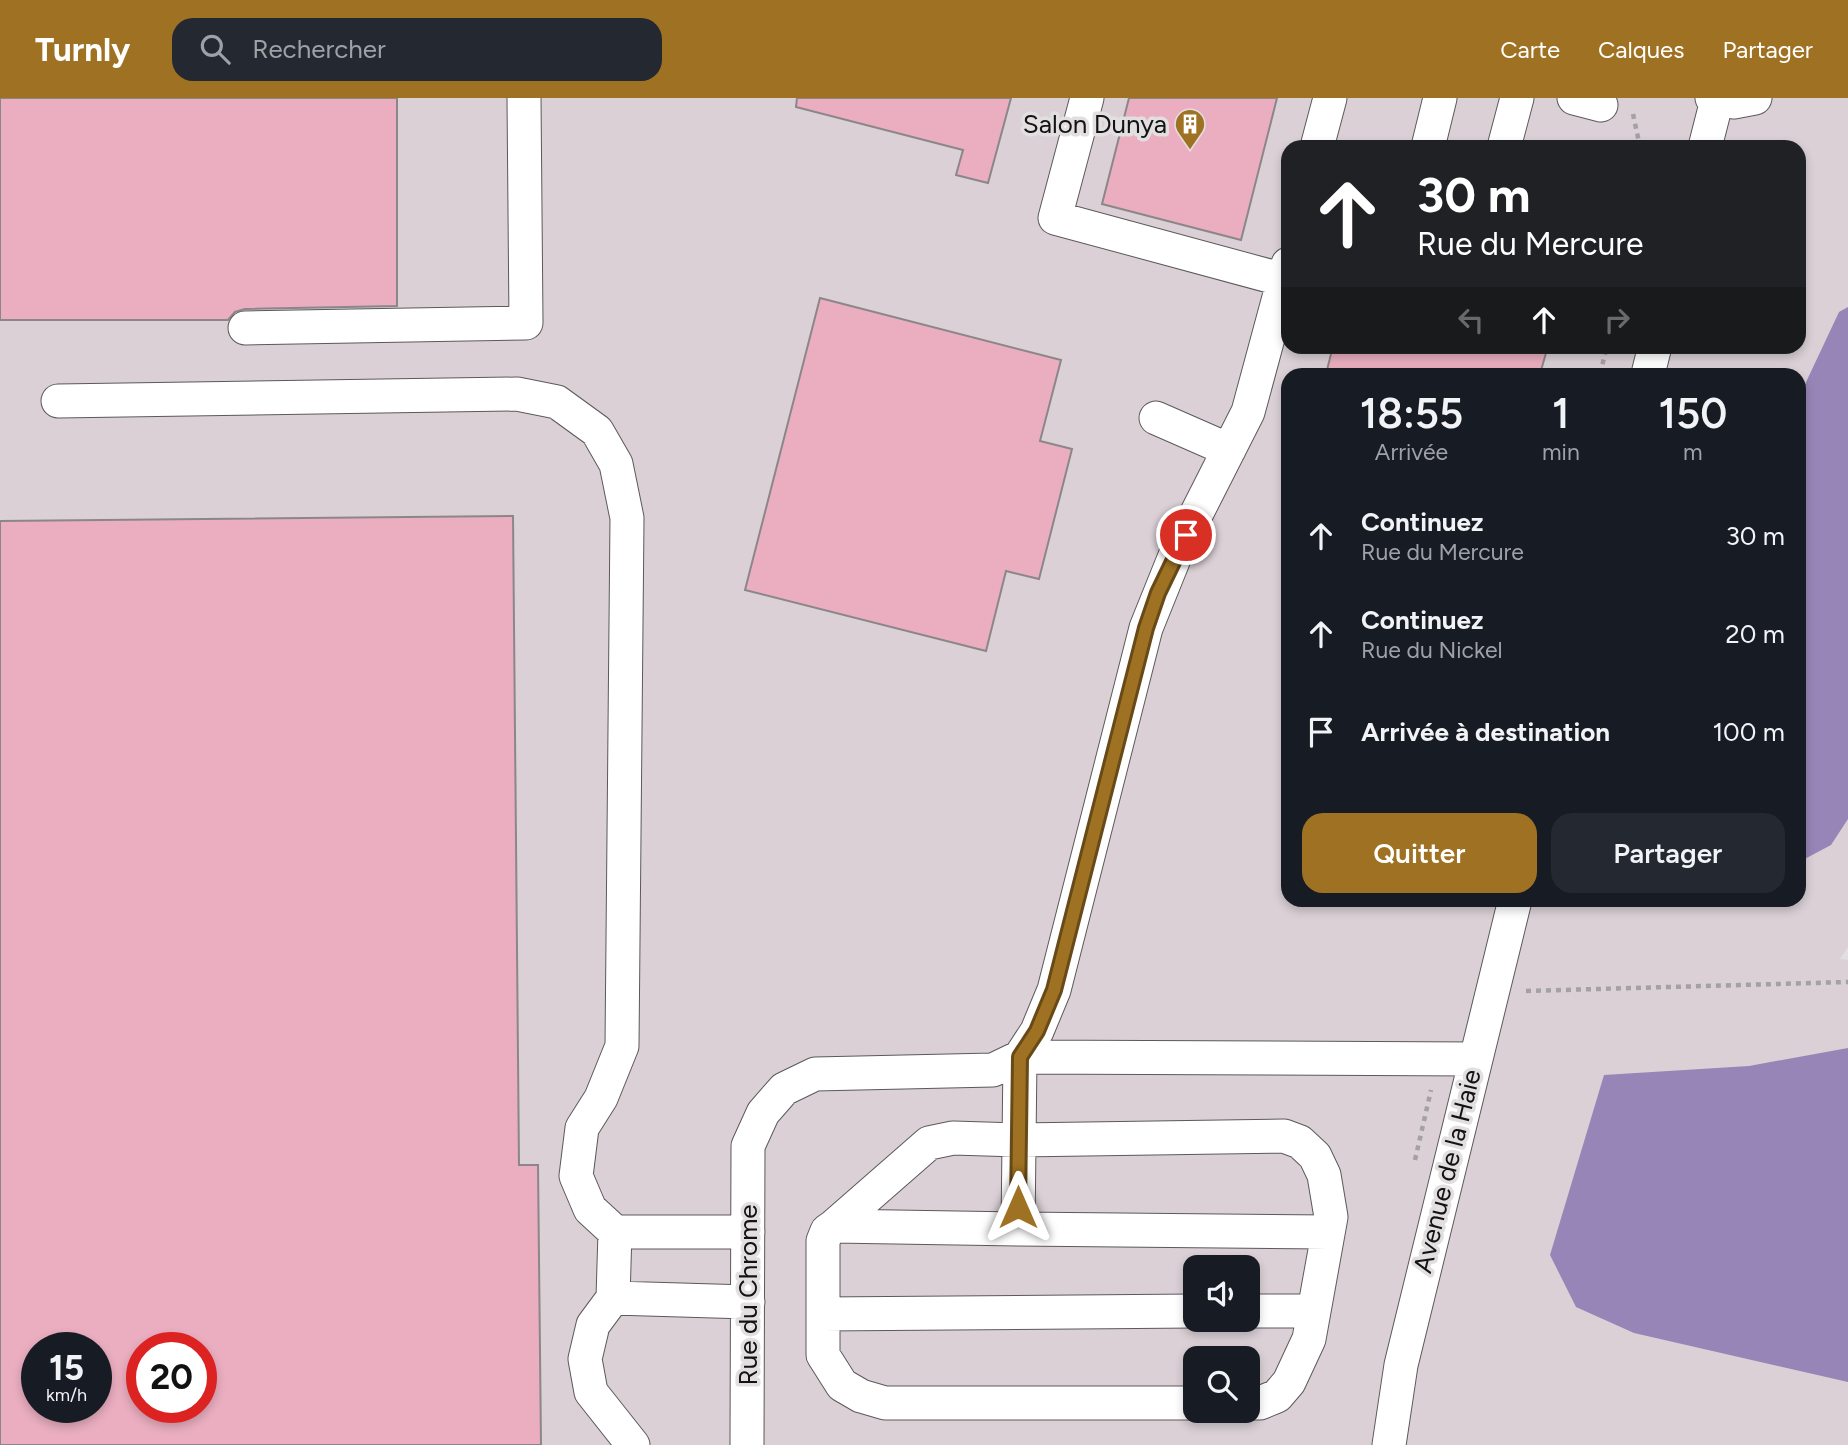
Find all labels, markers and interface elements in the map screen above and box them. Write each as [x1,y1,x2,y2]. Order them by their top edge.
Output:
search box [172,18,662,81]
text: Turnly [35,30,130,69]
icon: search [196,30,234,68]
text: Rechercher [252,33,386,65]
text: Carte [1500,35,1560,64]
text: Calques [1598,35,1684,64]
text: Partager [1722,35,1813,64]
building icon: Salon Dunya [1173,107,1207,151]
place label: Salon Dunya [1023,108,1167,140]
text: 30 m [1417,165,1530,224]
icon: ahead [1302,168,1393,259]
text: Rue du Mercure [1417,225,1644,263]
icon: left [1452,301,1490,339]
icon: ahead [1525,301,1563,339]
icon: right [1598,301,1636,339]
text: 18:55 [1360,388,1463,439]
text: 1 [1552,388,1570,439]
text: 150 [1658,388,1727,439]
text: Arrivée [1375,438,1448,466]
text: min [1542,438,1580,466]
text: m [1683,438,1703,466]
pin [1156,505,1216,565]
text: Continuez [1361,506,1483,538]
icon: arrive [1167,516,1205,554]
icon: ahead [1302,517,1340,555]
text: 30 m [1726,520,1785,552]
text: Rue du Mercure [1361,538,1524,566]
text: Continuez [1361,604,1483,636]
icon: ahead [1302,615,1340,653]
text: 20 m [1725,618,1785,650]
text: Rue du Nickel [1361,636,1503,664]
icon: arrive [1302,713,1340,751]
text: Arrivée à destination [1361,716,1610,748]
text: 100 m [1712,716,1785,748]
button: Quitter [1302,813,1537,893]
button: Partager [1551,813,1785,893]
street label: Avenue de la Haie [1406,1066,1488,1276]
position arrow [981,1170,1055,1244]
street label: Rue du Chrome [732,1204,764,1386]
map controls [1183,1255,1260,1423]
button: sound [1183,1255,1260,1332]
speed limit sign: 20 [126,1332,217,1423]
button: search [1183,1346,1260,1423]
text: 15 [49,1347,84,1389]
text: km/h [46,1384,87,1406]

